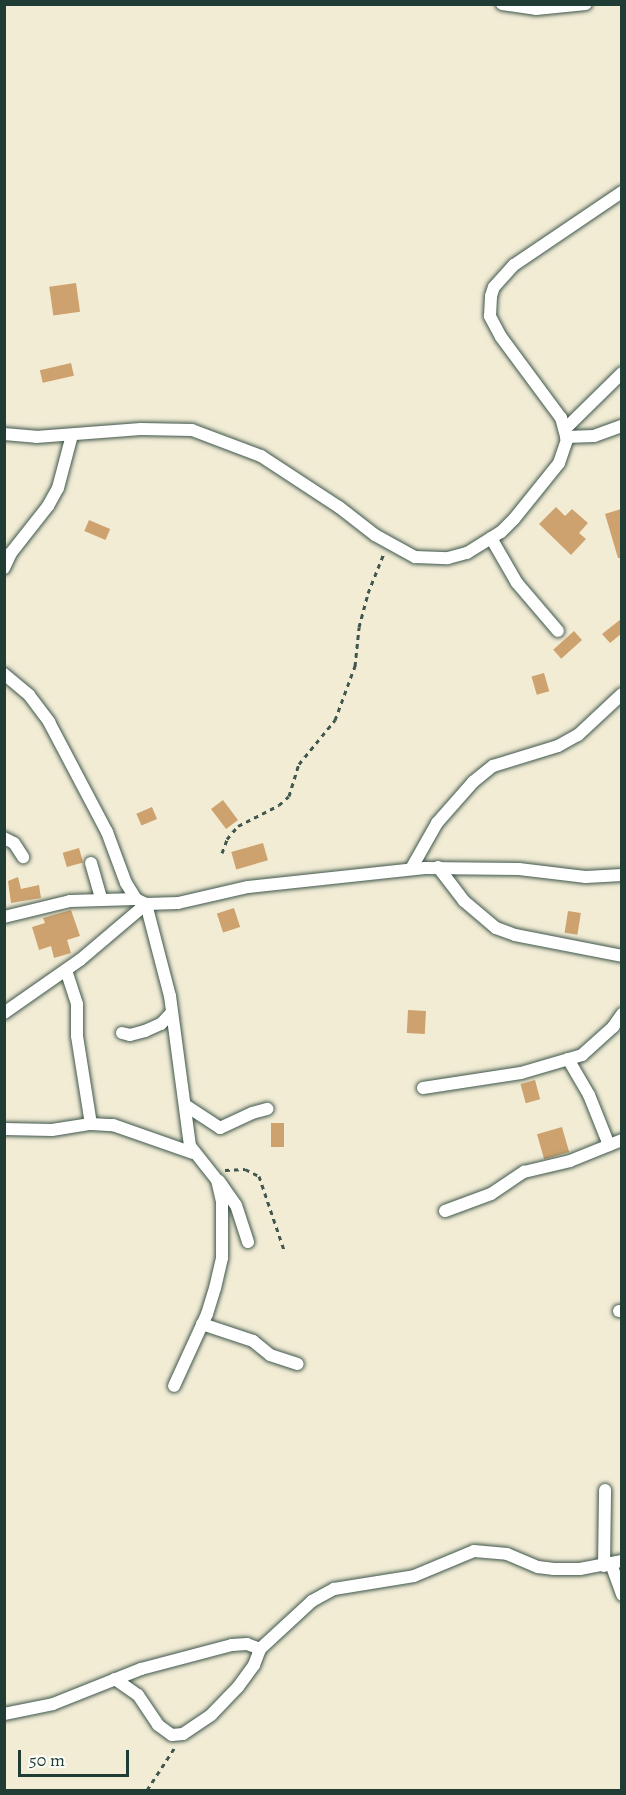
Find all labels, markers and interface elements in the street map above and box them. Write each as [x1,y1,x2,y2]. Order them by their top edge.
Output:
scale bar [21,1738,132,1776]
text: 50 m [29,1748,65,1772]

